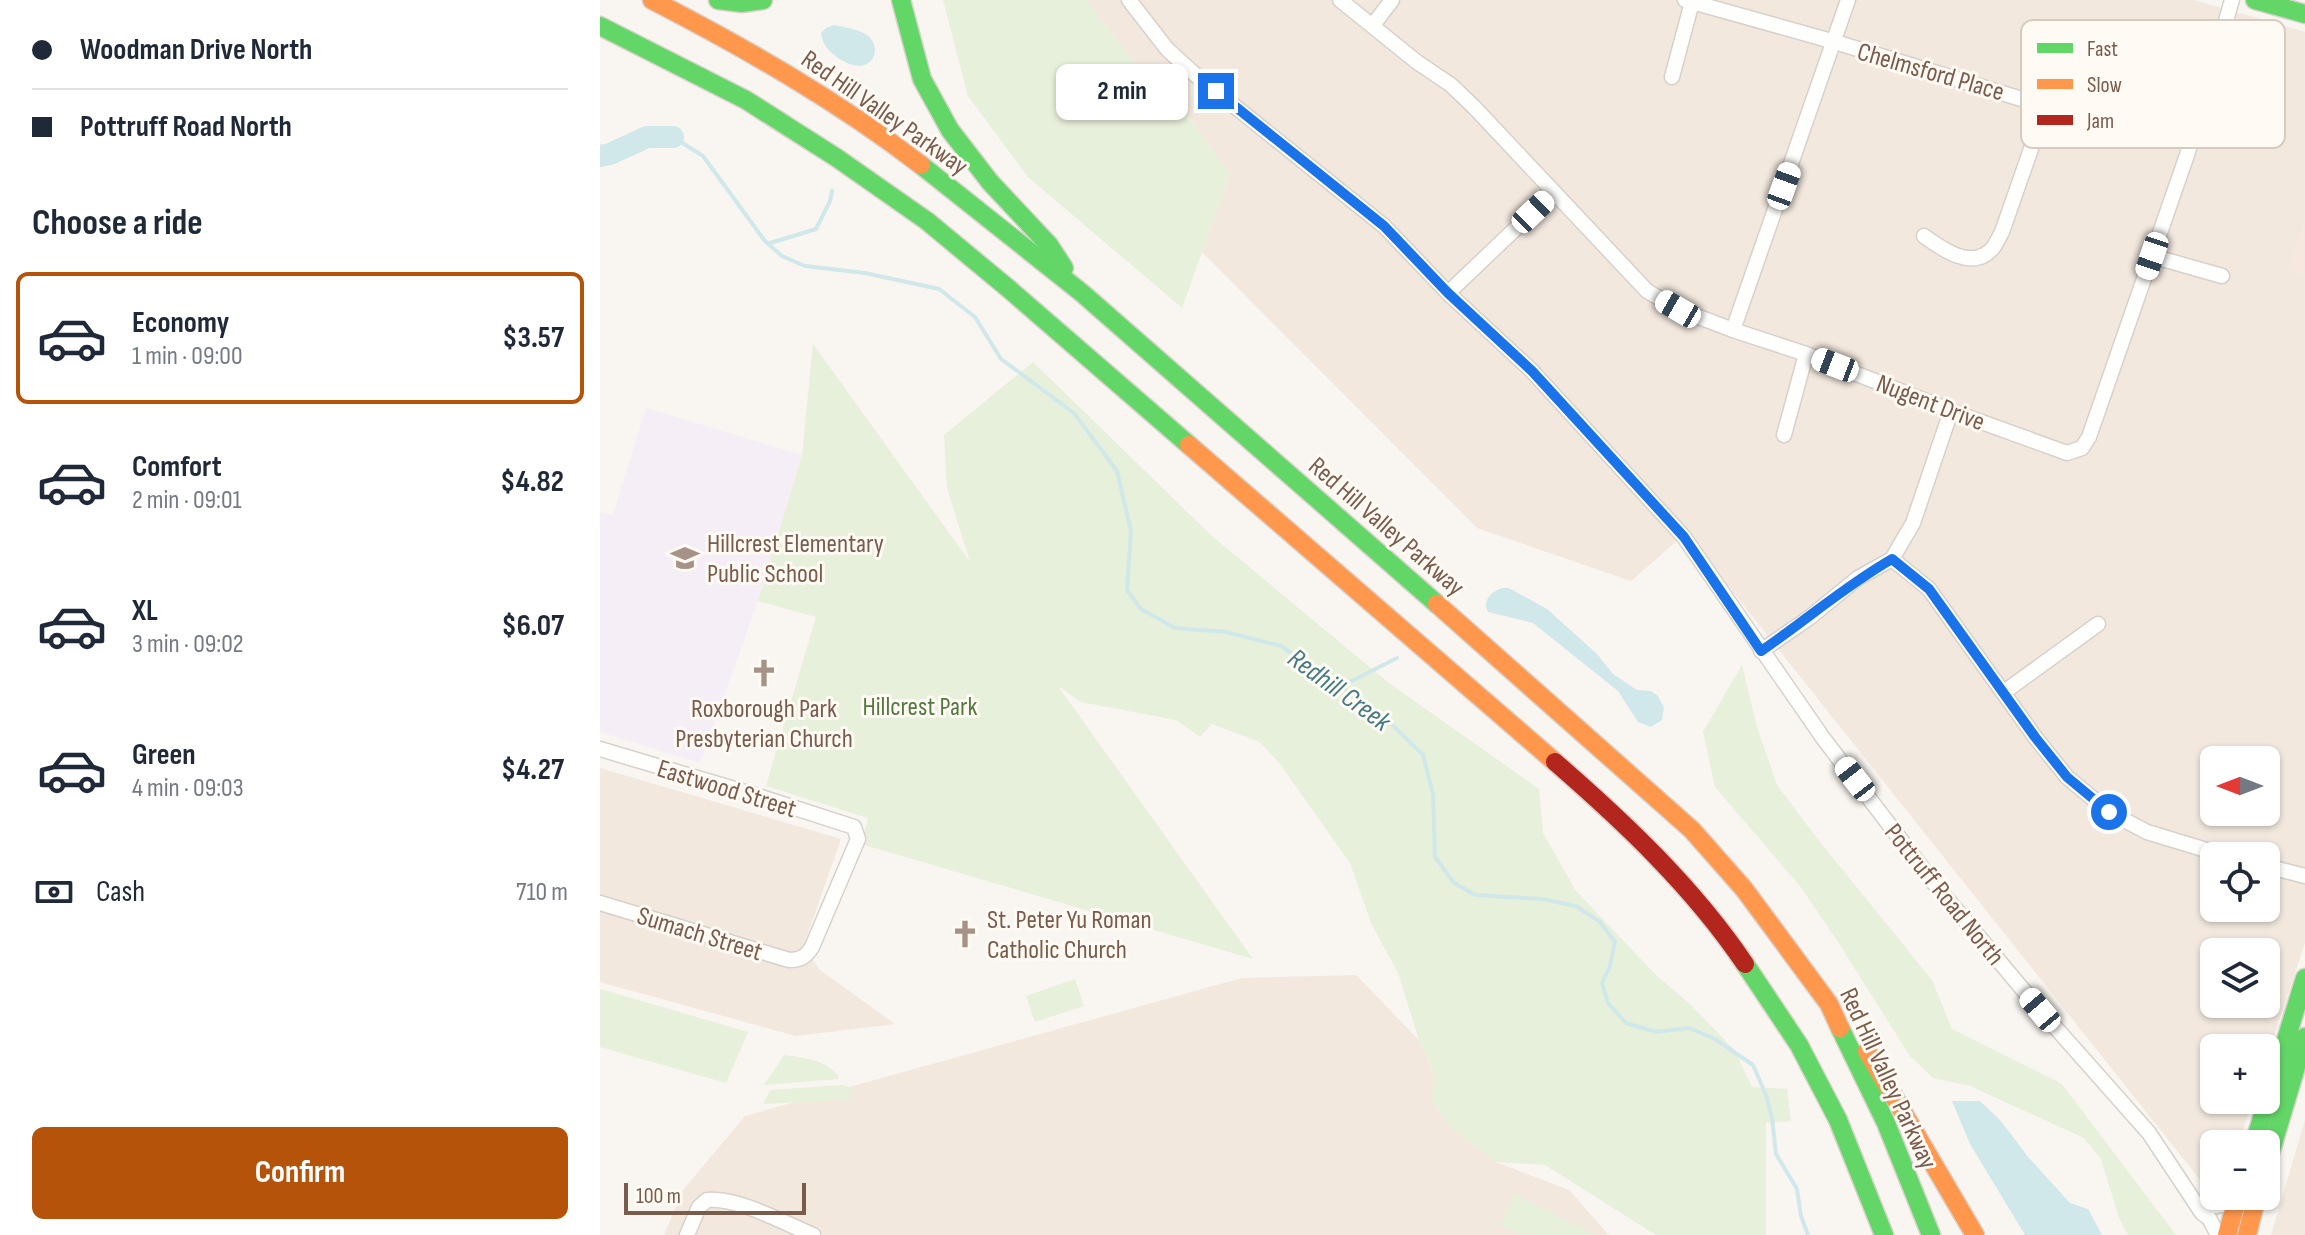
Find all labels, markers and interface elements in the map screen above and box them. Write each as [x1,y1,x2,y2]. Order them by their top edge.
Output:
legend [2021,20,2285,148]
text: Woodman Drive North [80,32,312,68]
text: Fast [2087,36,2118,63]
street label: Chelmsford Place [1854,37,2008,108]
street label: Red Hill Valley Parkway [795,44,973,182]
callout: 2 min [1056,63,1188,119]
text: Slow [2087,72,2122,99]
route end [1198,73,1234,109]
text: 2 min [1097,76,1147,107]
text: Jam [2086,108,2114,135]
text: Pottruff Road North [80,109,292,145]
car [1765,159,1803,213]
car [1507,187,1559,237]
text: Choose a ride [32,202,203,245]
car [2133,229,2171,283]
car [1651,287,1705,331]
icon: car [36,302,108,374]
text: Economy [132,305,229,341]
text: $3.57 [502,320,564,356]
text: 1 min · 09:00 [132,341,243,372]
car [1808,345,1862,385]
street label: Nugent Drive [1872,369,1989,438]
icon: car [36,446,108,518]
text: Comfort [132,449,222,485]
street label: Red Hill Valley Parkway [1302,451,1470,603]
text: $4.82 [500,464,564,500]
text: 2 min · 09:01 [132,485,242,516]
place label: Hillcrest Elementary Public School [707,529,884,590]
school or university icon: Hillcrest Elementary Public School [670,543,700,573]
icon: car [36,590,108,662]
text: XL [132,593,158,629]
text: $6.07 [502,608,564,644]
text: 3 min · 09:02 [132,629,243,660]
water label: Redhill Creek [1281,642,1398,739]
church icon: Roxborough Park Presbyterian Church [749,658,779,688]
park label: Hillcrest Park [863,692,977,723]
place label: Roxborough Park Presbyterian Church [675,694,853,755]
icon: car [36,734,108,806]
text: Green [132,737,196,773]
north arrow [2200,746,2280,826]
map controls [2200,746,2280,1210]
text: $4.27 [501,752,564,788]
car [1831,753,1879,805]
street label: Eastwood Street [653,754,800,825]
text: 4 min · 09:03 [132,773,244,804]
route start [2091,794,2127,830]
street label: Pottruff Road North [1877,818,2010,972]
button: locate [2200,842,2280,922]
icon: cash [32,870,76,914]
text: Cash [96,874,145,910]
text: 710 m [516,877,568,908]
street label: Sumach Street [633,901,766,968]
place label: St. Peter Yu Roman Catholic Church [987,905,1152,966]
church icon: St. Peter Yu Roman Catholic Church [950,919,980,949]
button: layers [2200,938,2280,1018]
street label: Red Hill Valley Parkway [1832,983,1943,1174]
car [2015,984,2065,1036]
button: + [2200,1034,2280,1114]
button: Confirm [32,1127,568,1219]
button: − [2200,1130,2280,1210]
scale bar [624,1179,806,1215]
text: 100 m [636,1183,681,1210]

